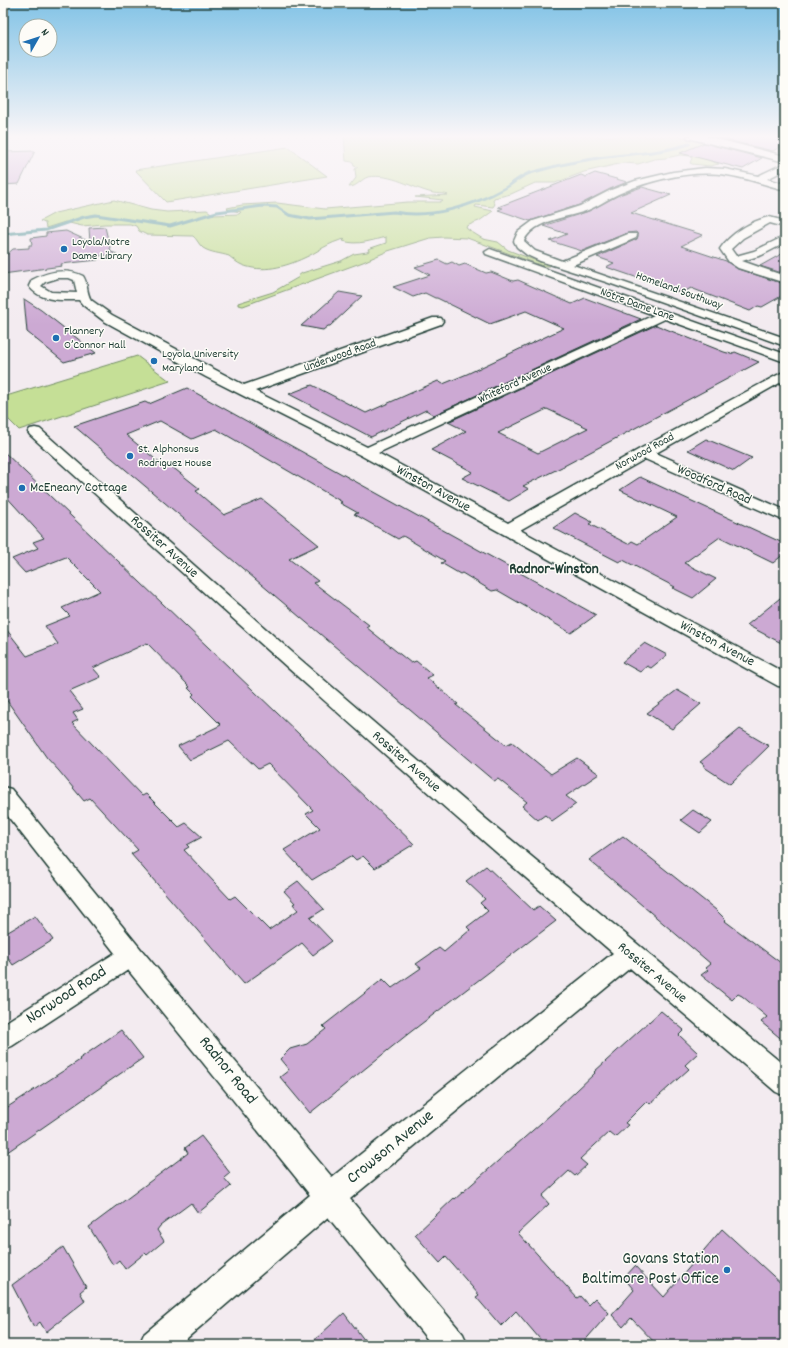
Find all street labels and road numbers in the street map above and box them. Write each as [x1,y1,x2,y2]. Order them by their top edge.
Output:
street label: Homeland Southway [633,267,726,315]
street label: Notre Dame Lane [598,284,676,326]
street label: Underwood Road [301,335,379,377]
street label: Whiteford Avenue [475,359,555,409]
street label: Norwood Road [612,429,678,475]
street label: Winston Avenue [392,460,474,518]
street label: Woodford Road [674,460,754,510]
street label: Rossiter Avenue [126,511,202,583]
street label: Winston Avenue [676,616,758,672]
street label: Rossiter Avenue [367,726,445,798]
street label: Rossiter Avenue [613,938,691,1008]
street label: Norwood Road [22,961,112,1031]
street label: Radnor Road [192,1032,262,1110]
street label: Crowson Avenue [342,1105,440,1191]

